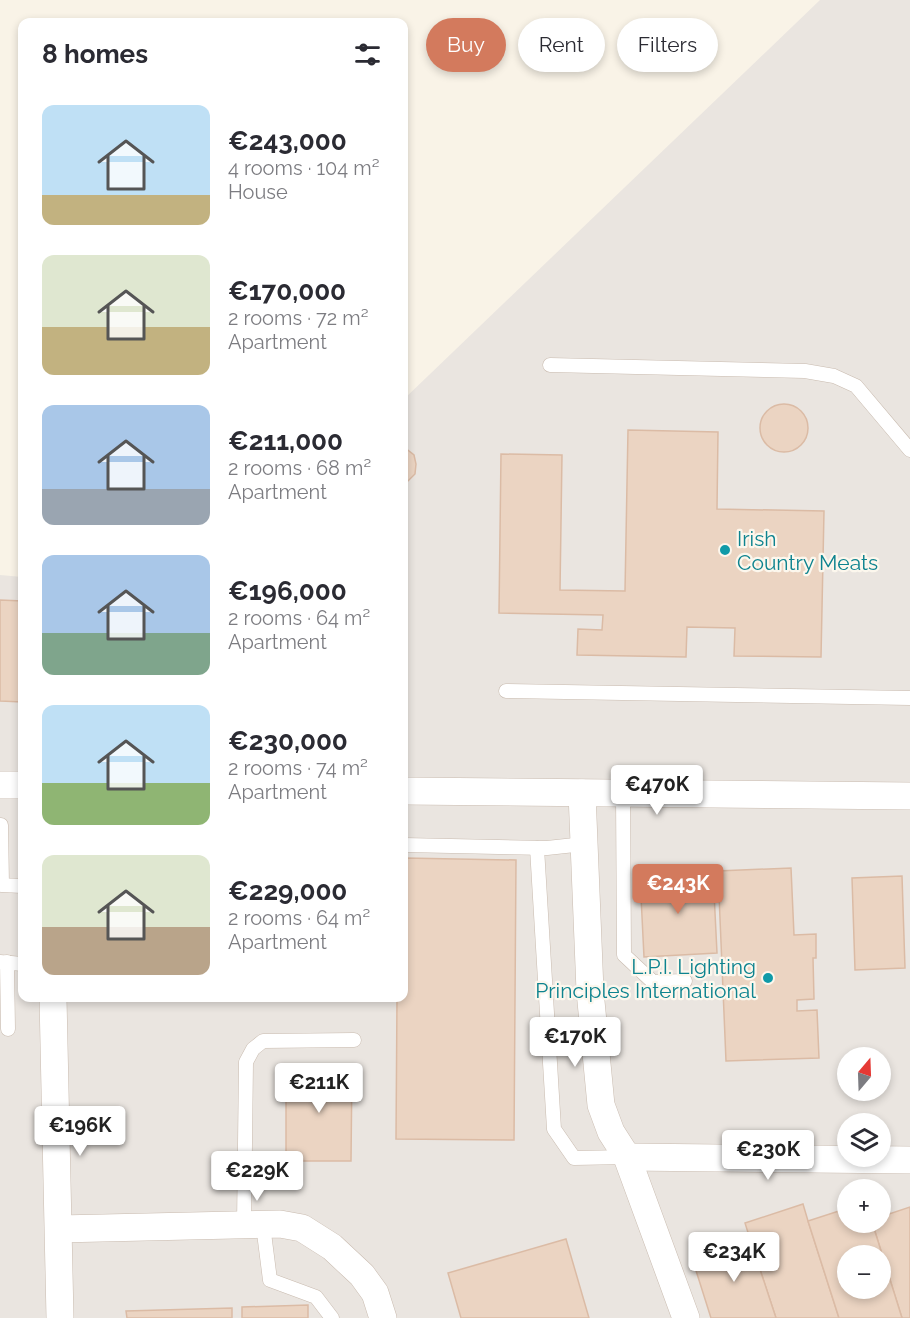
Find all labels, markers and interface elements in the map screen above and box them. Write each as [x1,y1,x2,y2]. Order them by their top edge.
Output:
chip: Buy [426,18,506,72]
chip: Rent [518,18,605,72]
chip: Filters [617,18,718,72]
icon: filters [351,38,384,71]
text: 8 homes [42,39,148,69]
text: €243,000 [228,126,347,156]
icon: home [90,129,162,201]
text: 4 rooms · 104 m² [228,156,380,180]
text: House [228,180,288,204]
text: €170,000 [228,276,346,306]
icon: home [90,279,162,351]
text: 2 rooms · 72 m² [228,306,368,330]
text: Apartment [228,330,327,354]
text: €211,000 [228,426,343,456]
icon: home [90,429,162,501]
text: 2 rooms · 68 m² [228,456,371,480]
text: Apartment [228,480,327,504]
place label: Irish Country Meats [737,526,878,575]
marker: Irish Country Meats [718,543,732,557]
text: €196,000 [228,576,347,606]
icon: home [90,579,162,651]
text: 2 rooms · 64 m² [228,606,370,630]
text: Apartment [228,630,327,654]
text: €230,000 [228,726,348,756]
icon: home [90,729,162,801]
text: 2 rooms · 74 m² [228,756,368,780]
pin: €470K [615,765,699,816]
text: €470K [625,772,689,796]
text: Apartment [228,780,327,804]
pin: €243K [636,864,720,915]
text: €243K [646,871,710,895]
text: €229,000 [228,876,347,906]
icon: home [90,879,162,951]
text: 2 rooms · 64 m² [228,906,370,930]
text: Apartment [228,930,327,954]
place label: L.P.I. Lighting Principles International [535,954,756,1003]
marker: L.P.I. Lighting Principles International [761,971,775,985]
pin: €170K [533,1017,617,1068]
text: €170K [544,1024,606,1048]
north arrow [837,1047,891,1101]
map controls [837,1047,891,1299]
pin: €211K [277,1063,361,1114]
text: €211K [289,1070,349,1094]
pin: €196K [38,1106,122,1157]
text: €196K [48,1113,112,1137]
button: layers [837,1113,891,1167]
pin: €230K [726,1130,810,1181]
text: €230K [736,1137,800,1161]
pin: €229K [215,1151,299,1202]
text: €229K [225,1158,289,1182]
button: + [837,1179,891,1233]
pin: €234K [692,1232,776,1283]
text: €234K [702,1239,766,1263]
button: − [837,1245,891,1299]

